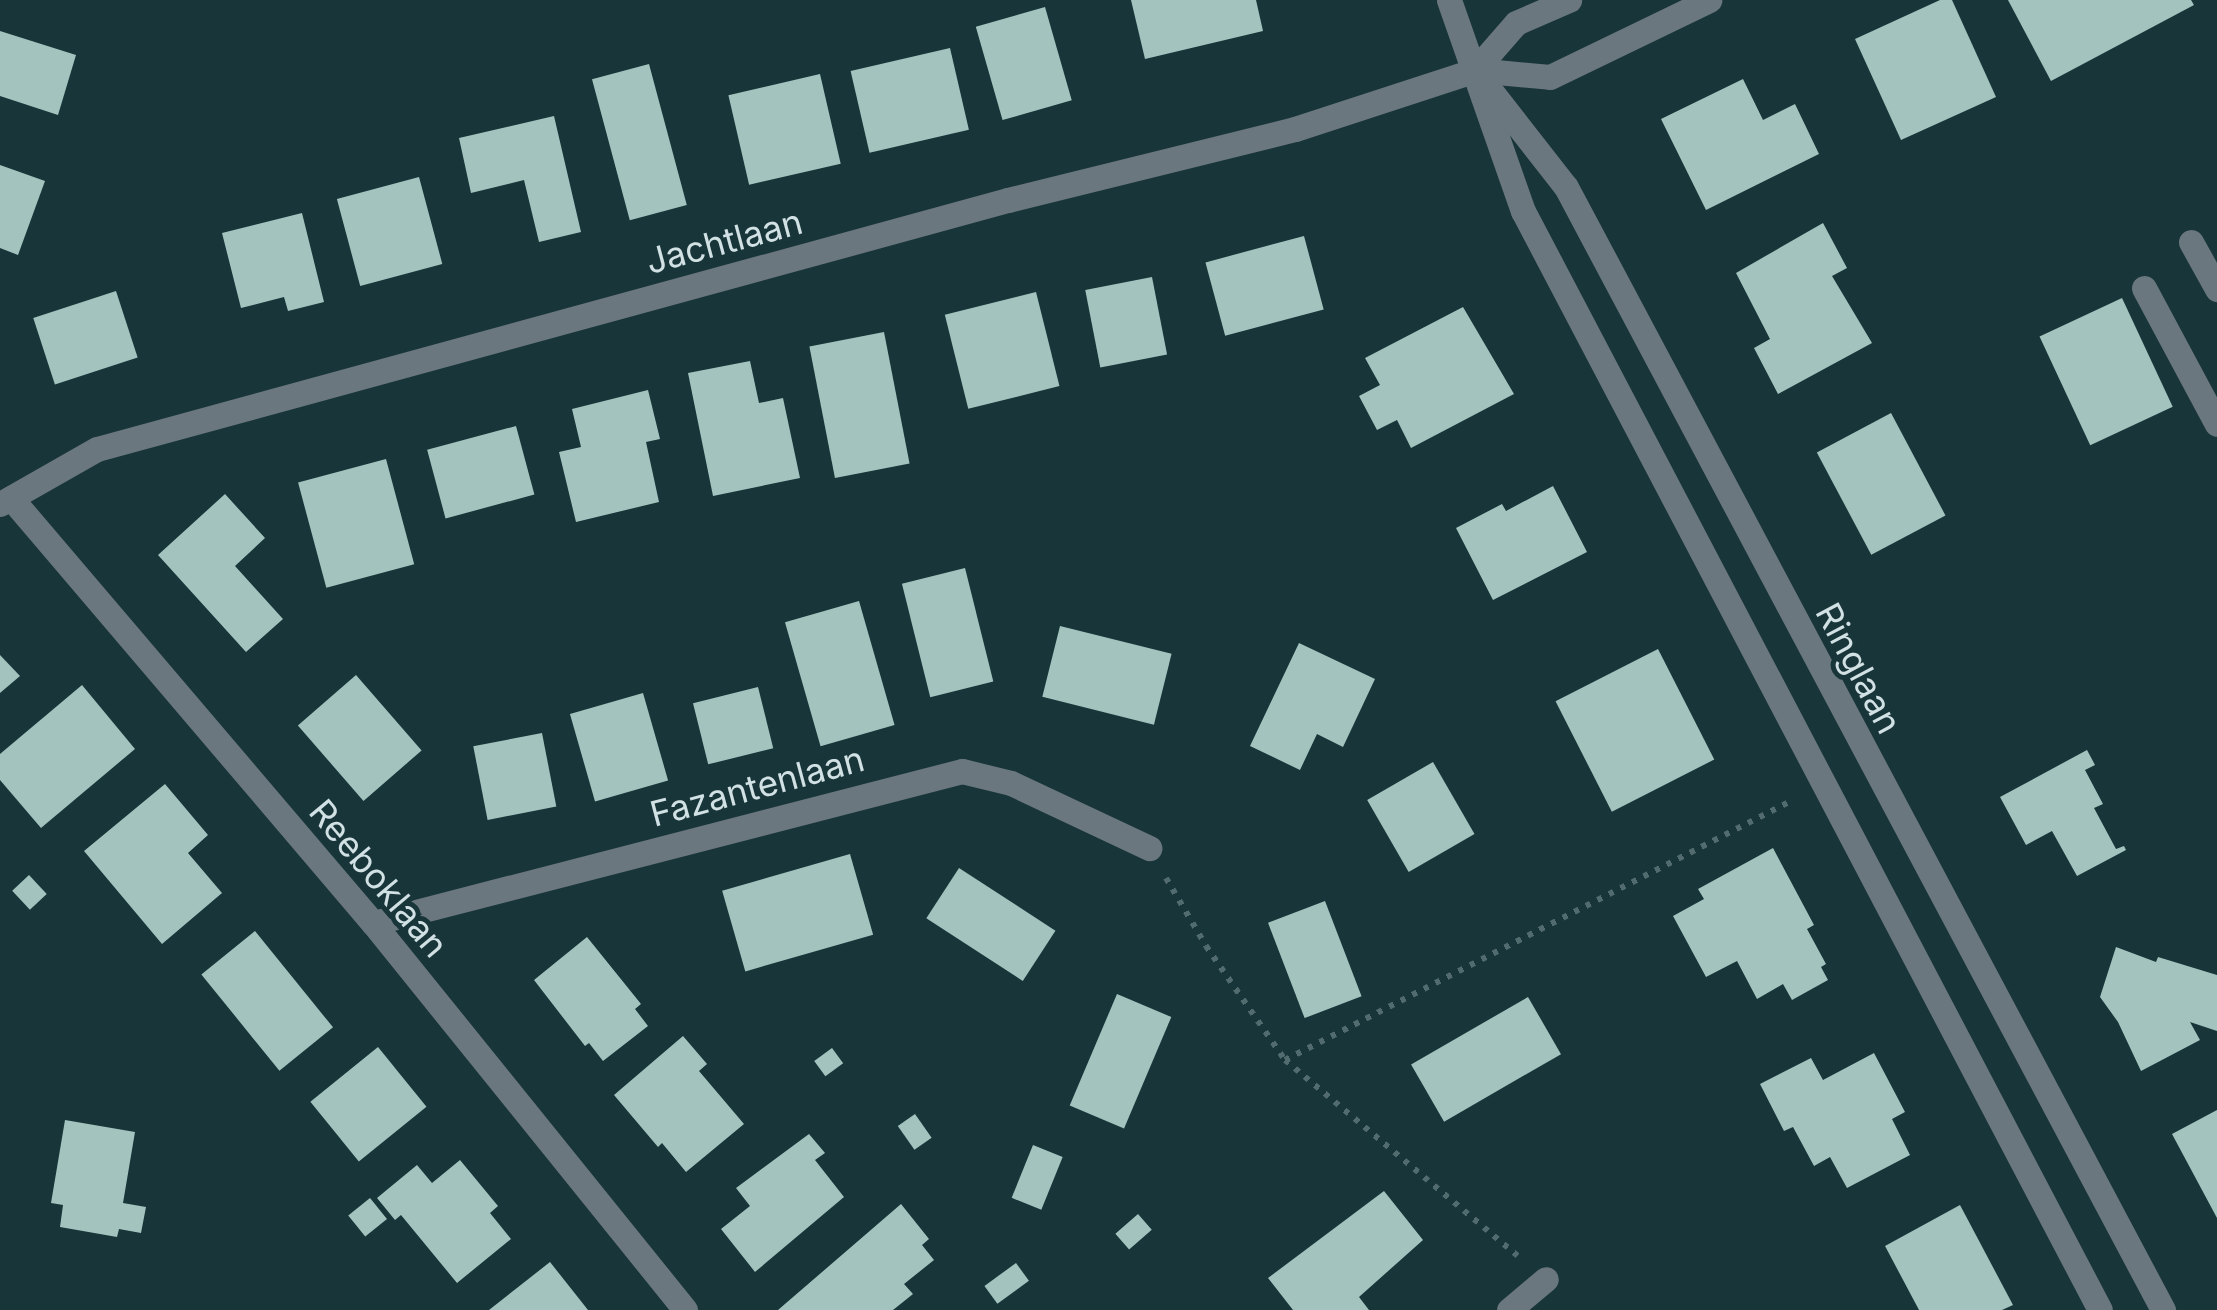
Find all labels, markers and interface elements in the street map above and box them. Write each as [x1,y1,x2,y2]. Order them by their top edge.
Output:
street label: Jachtlaan [641,200,807,282]
street label: Ringlaan [1807,596,1911,740]
street label: Fazantenlaan [645,737,869,835]
street label: Reeboklaan [301,791,457,965]

